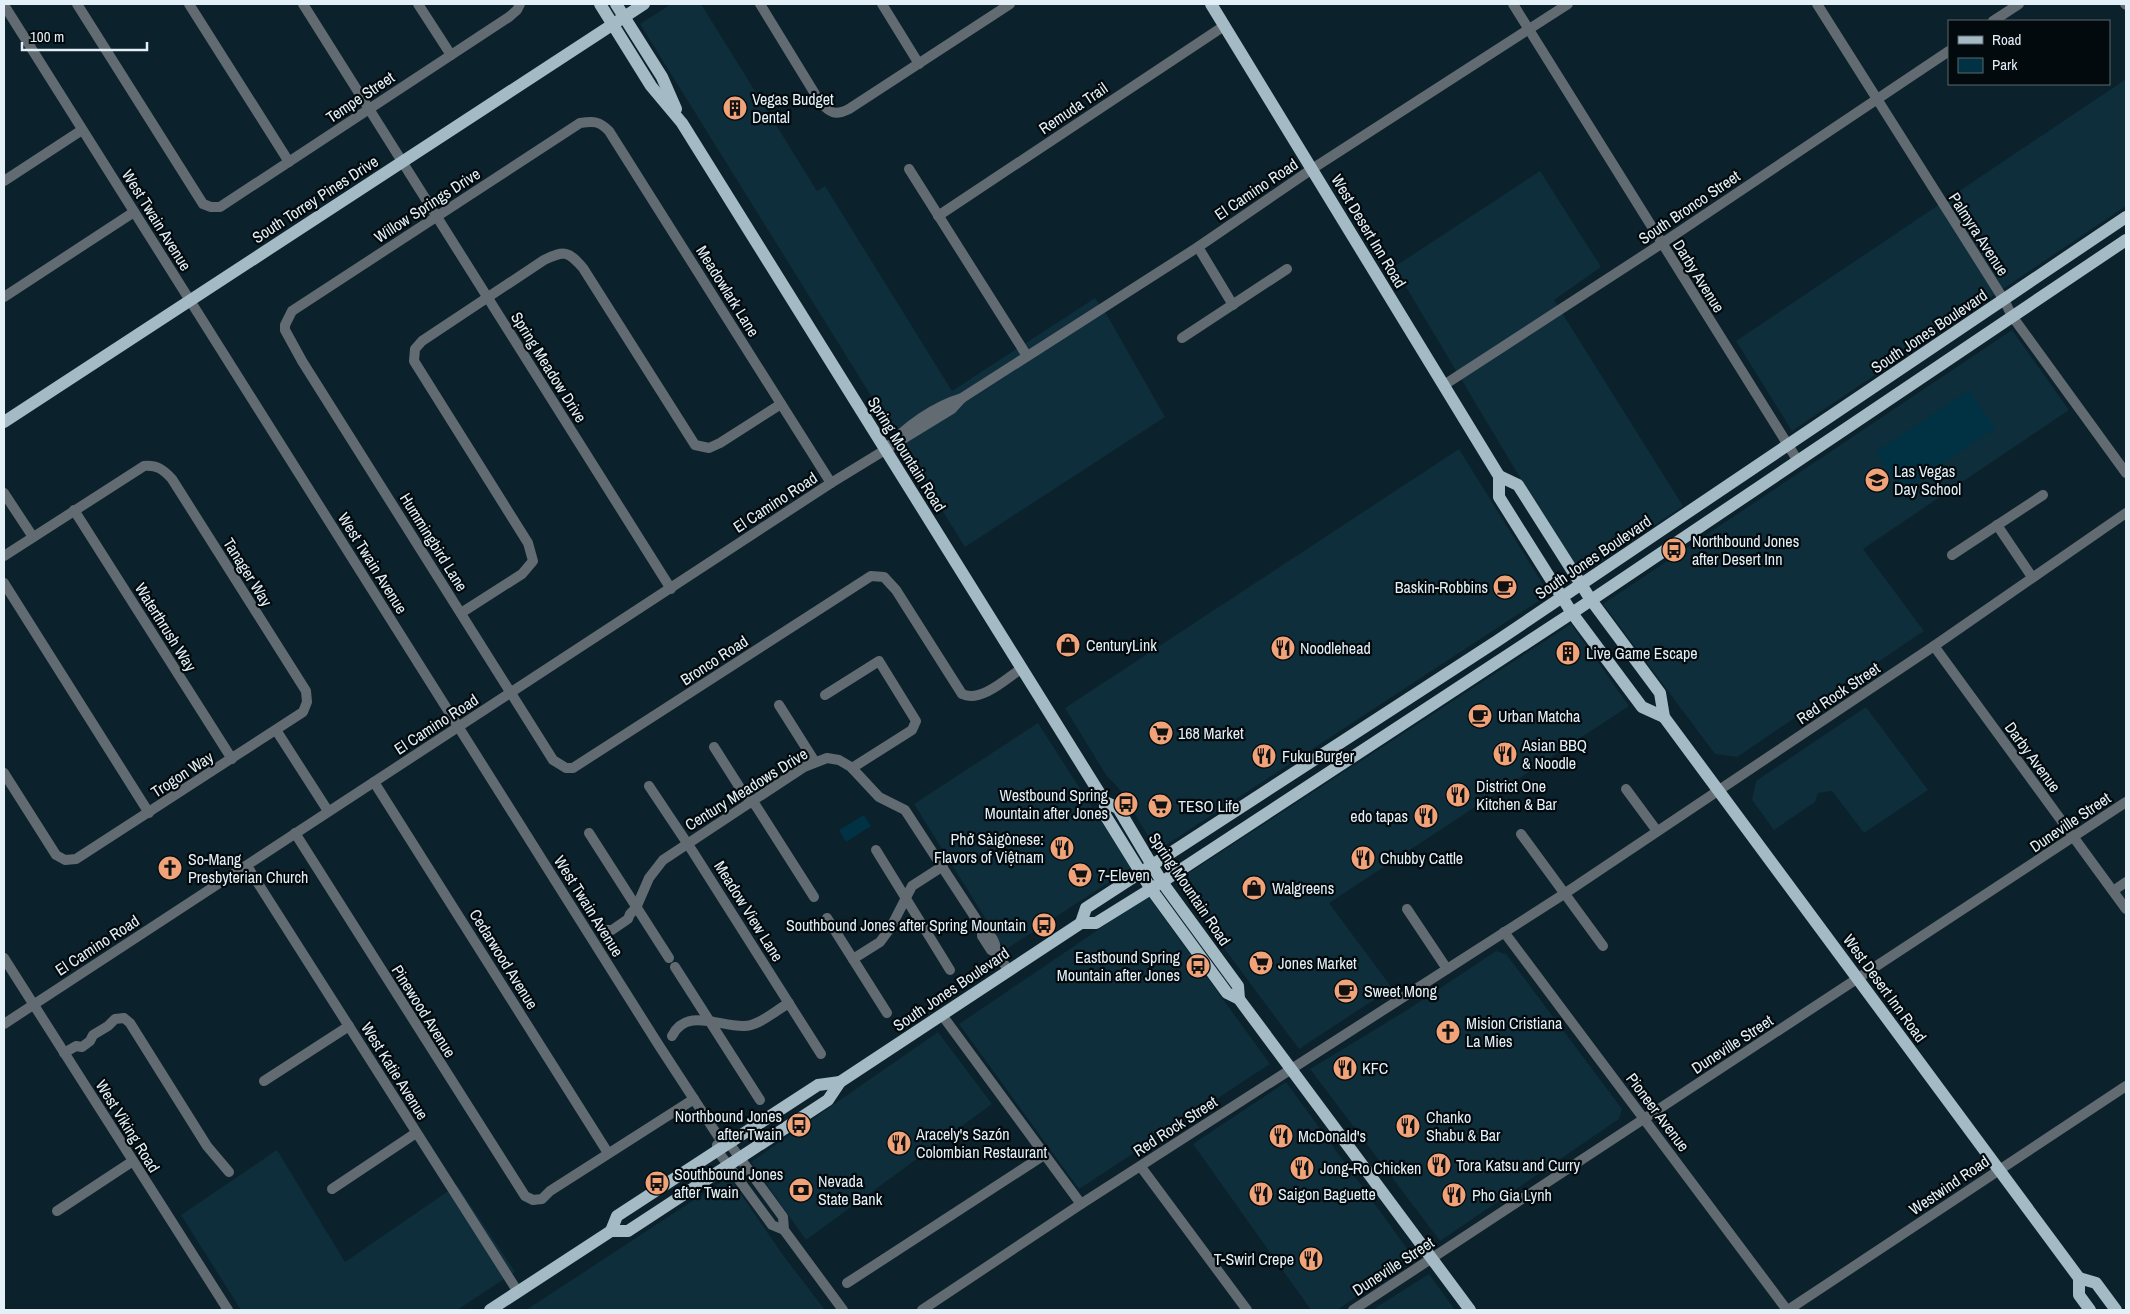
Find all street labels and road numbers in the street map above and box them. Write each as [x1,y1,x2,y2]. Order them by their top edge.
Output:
street label: Tempe Street [321,66,399,128]
street label: Remuda Trail [1034,77,1112,139]
street label: South Torrey Pines Drive [248,150,382,248]
street label: El Camino Road [1210,153,1302,225]
street label: Willow Springs Drive [370,162,484,248]
street label: West Twain Avenue [117,165,197,275]
street label: South Bronco Street [1634,165,1744,249]
street label: West Desert Inn Road [1326,170,1412,292]
street label: Palmyra Avenue [1944,188,2014,280]
street label: Darby Avenue [1668,235,1730,317]
street label: Meadowlark Lane [691,241,765,341]
street label: South Jones Boulevard [1867,284,1991,378]
street label: Spring Meadow Drive [506,307,592,427]
street label: Spring Mountain Road [863,392,951,516]
street label: El Camino Road [729,467,821,537]
street label: Hummingbird Lane [395,489,473,595]
street label: West Twain Avenue [333,508,413,618]
street label: South Jones Boulevard [1531,510,1655,604]
street label: Tanager Way [218,533,278,611]
street label: Waterthrush Way [130,579,202,676]
street label: Bronco Road [676,630,752,690]
street label: Red Rock Street [1792,657,1884,729]
street label: El Camino Road [390,689,482,759]
street label: Darby Avenue [2000,717,2066,797]
street label: Century Meadows Drive [680,742,812,836]
street label: Trogon Way [146,745,218,802]
street label: Duneville Street [2025,787,2115,857]
street label: Spring Mountain Road [1144,828,1236,950]
street label: West Twain Avenue [549,851,629,961]
street label: Meadow View Lane [709,856,789,966]
street label: Cedarwood Avenue [464,905,544,1013]
street label: El Camino Road [51,910,143,980]
street label: West Desert Inn Road [1838,929,1932,1047]
street label: South Jones Boulevard [889,942,1013,1036]
street label: Pinewood Avenue [387,960,461,1062]
street label: Duneville Street [1687,1009,1777,1079]
street label: West Katie Avenue [356,1018,434,1124]
street label: Pioneer Avenue [1621,1068,1695,1156]
street label: West Viking Road [91,1076,165,1176]
street label: Red Rock Street [1129,1090,1222,1161]
street label: Westwind Road [1905,1150,1993,1220]
street label: Duneville Street [1348,1231,1438,1301]

